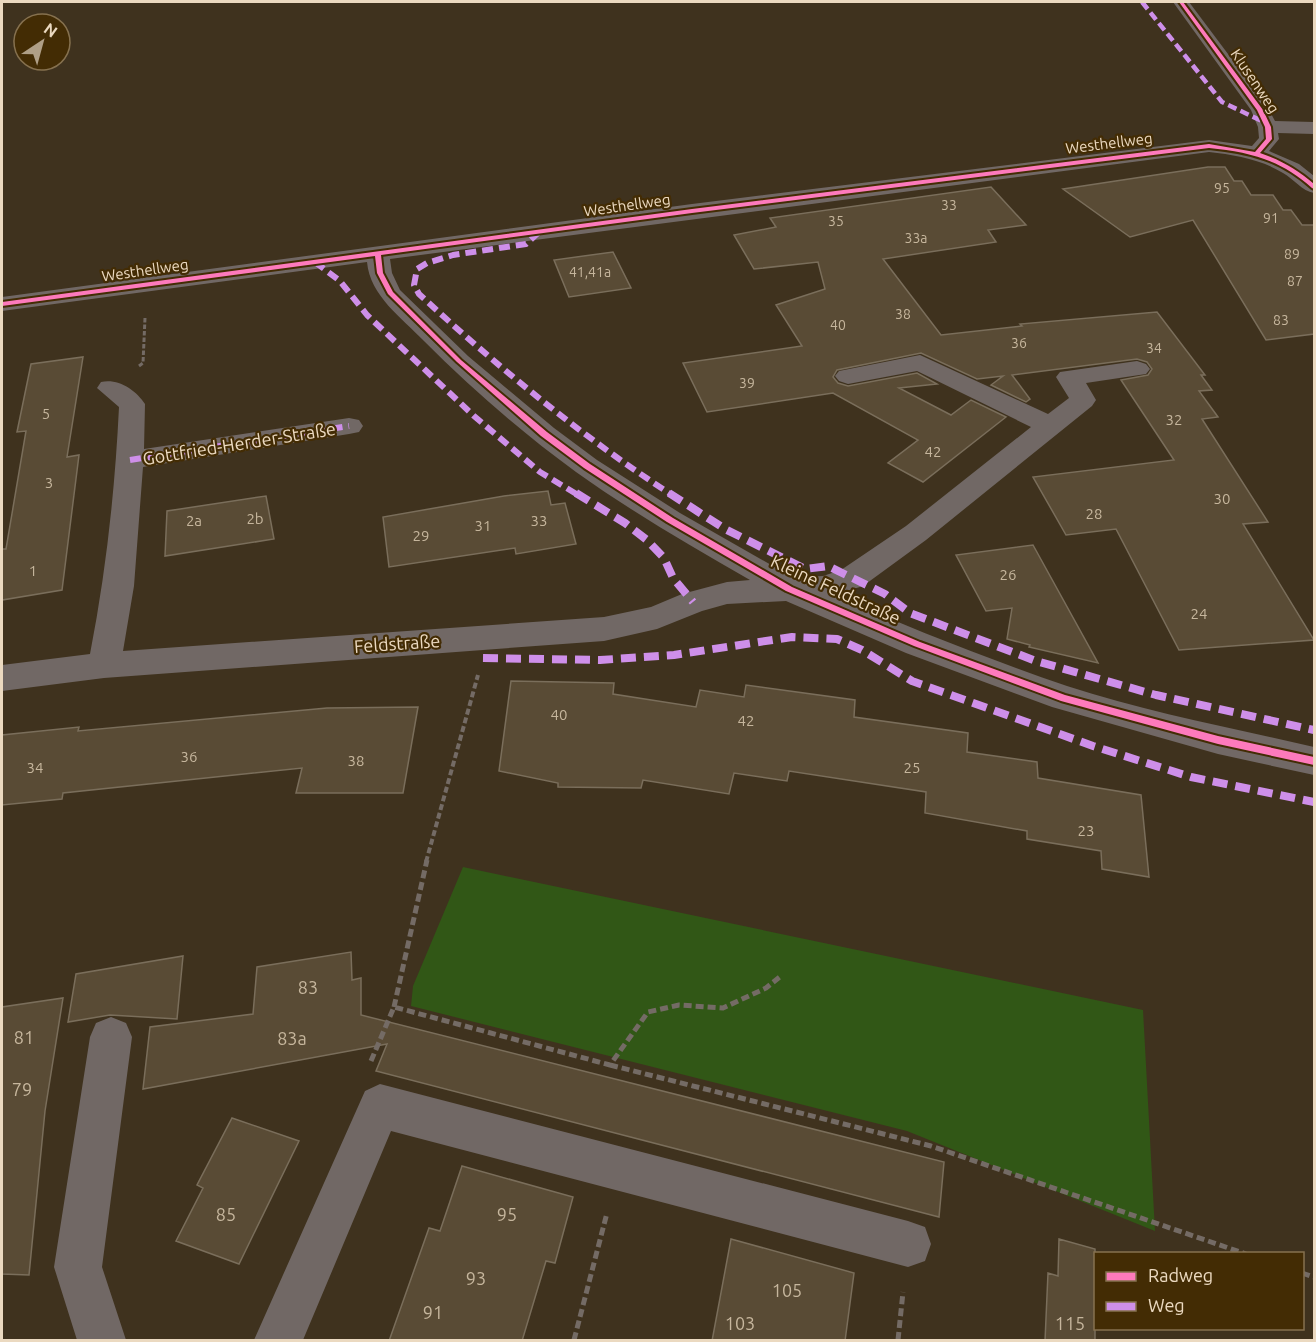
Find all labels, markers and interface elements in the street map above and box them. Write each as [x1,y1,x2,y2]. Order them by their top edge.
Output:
north arrow [12,12,72,72]
text: N [41,19,61,41]
street label: Klusenweg [1227,46,1283,116]
street label: Westhellweg [1065,129,1153,157]
house number: 95 [1214,180,1230,196]
street label: Westhellweg [582,190,672,220]
house number: 33 [941,197,957,213]
house number: 91 [1263,210,1279,226]
house number: 35 [828,213,844,229]
house number: 33a [905,230,928,246]
house number: 89 [1284,246,1300,262]
street label: Westhellweg [100,255,190,285]
house number: 41,41a [569,264,611,280]
house number: 87 [1287,273,1303,289]
house number: 38 [895,306,911,322]
house number: 83 [1273,312,1289,328]
house number: 40 [830,317,846,333]
house number: 36 [1011,335,1027,351]
house number: 34 [1146,340,1162,356]
house number: 39 [739,375,755,391]
house number: 5 [42,405,50,422]
house number: 32 [1166,411,1182,428]
street label: Gottfried-Herder-Straße [141,418,337,468]
house number: 42 [925,443,941,460]
house number: 3 [45,474,53,491]
house number: 30 [1214,490,1230,507]
house number: 28 [1086,505,1102,522]
house number: 2b [246,510,264,527]
house number: 2a [186,512,202,529]
house number: 33 [531,512,547,529]
house number: 31 [475,517,491,534]
house number: 29 [413,527,429,544]
street label: Kleine Feldstraße [768,550,904,628]
house number: 1 [29,562,37,579]
house number: 26 [1000,566,1016,583]
house number: 24 [1191,605,1207,622]
street label: Feldstraße [353,630,441,656]
house number: 40 [551,706,567,723]
house number: 42 [738,712,754,729]
house number: 36 [181,748,197,765]
house number: 38 [348,752,364,769]
house number: 34 [27,759,43,776]
house number: 25 [904,759,920,776]
house number: 23 [1078,822,1094,839]
house number: 83 [298,977,318,997]
house number: 81 [14,1027,34,1047]
house number: 83a [277,1028,307,1048]
house number: 79 [12,1079,32,1099]
house number: 85 [216,1204,236,1224]
house number: 95 [497,1204,517,1224]
legend [1094,1252,1304,1330]
text: Radweg [1148,1265,1213,1285]
house number: 93 [466,1268,486,1288]
house number: 105 [772,1280,802,1300]
text: Weg [1148,1295,1185,1315]
house number: 91 [423,1302,443,1322]
house number: 103 [725,1313,755,1333]
house number: 115 [1055,1313,1085,1333]

